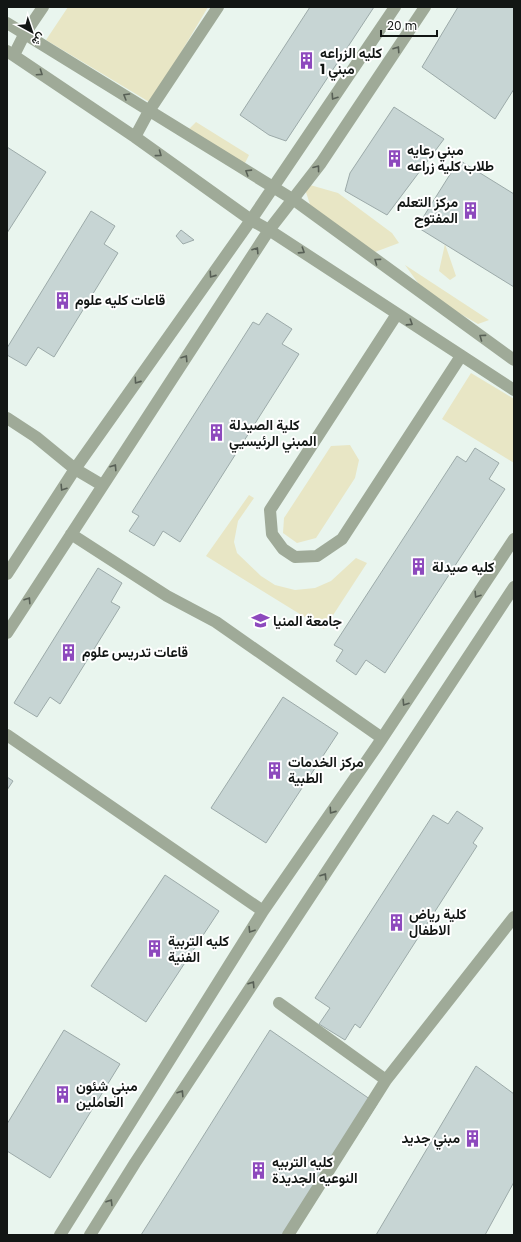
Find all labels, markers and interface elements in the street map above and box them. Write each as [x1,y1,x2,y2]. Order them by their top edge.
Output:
north arrow [12,12,52,52]
scale bar [381,12,437,38]
text: 20 m [387,17,417,34]
text: ش [28,29,49,50]
place label: كليه الزراعه مبني 1 [320,43,382,81]
one-way arrow [392,46,400,53]
building icon: كليه الزراعه مبني 1 [297,51,317,71]
one-way arrow [35,68,42,75]
one-way arrow [331,93,339,100]
one-way arrow [123,94,130,101]
place label: مبني رعايه طلاب كليه زراعه [407,140,494,176]
building icon: مبني رعايه طلاب كليه زراعه [384,148,404,168]
one-way arrow [154,149,161,156]
one-way arrow [312,166,319,173]
one-way arrow [245,170,252,177]
place label: مركز التعلم المفتوح [397,192,458,228]
building icon: مركز التعلم المفتوح [461,200,481,220]
one-way arrow [251,247,259,254]
one-way arrow [297,247,304,254]
one-way arrow [375,258,382,265]
one-way arrow [209,271,217,278]
building icon: قاعات كليه علوم [52,290,72,310]
place label: قاعات كليه علوم [75,290,165,310]
one-way arrow [406,318,413,325]
one-way arrow [480,335,487,342]
one-way arrow [180,356,187,363]
one-way arrow [134,377,142,384]
place label: كلية الصيدلة المبني الرئيسيي [229,415,317,453]
building icon: كلية الصيدلة المبني الرئيسيي [206,423,226,443]
one-way arrow [109,464,117,471]
one-way arrow [61,483,68,490]
building icon: كليه صيدلة [409,557,429,577]
place label: كليه صيدلة [432,557,494,577]
one-way arrow [474,591,482,598]
one-way arrow [23,597,31,604]
school or university icon: جامعة المنيا [250,611,270,631]
place label: جامعة المنيا [273,611,342,631]
building icon: قاعات تدريس علوم [59,642,79,662]
place label: قاعات تدريس علوم [82,642,188,662]
one-way arrow [402,699,410,706]
place label: مركز الخدمات الطبية [288,752,364,788]
building icon: مركز الخدمات الطبية [265,760,285,780]
one-way arrow [330,806,337,813]
one-way arrow [319,873,326,880]
place label: كلية رياض الاطفال [409,904,466,940]
building icon: كلية رياض الاطفال [386,912,406,932]
one-way arrow [249,926,256,933]
place label: كليه التربية الفنية [168,931,229,967]
building icon: كليه التربية الفنية [145,939,165,959]
one-way arrow [248,981,255,988]
place label: مبني شئون العاملين [76,1076,138,1112]
building icon: مبني شئون العاملين [53,1084,73,1104]
one-way arrow [176,1090,184,1097]
place label: مبني جديد [401,1128,460,1150]
building icon: مبني جديد [463,1128,483,1148]
place label: كليه التربيه النوعيه الجديدة [272,1152,358,1188]
building icon: كليه التربيه النوعيه الجديدة [249,1160,269,1180]
one-way arrow [106,1199,113,1206]

